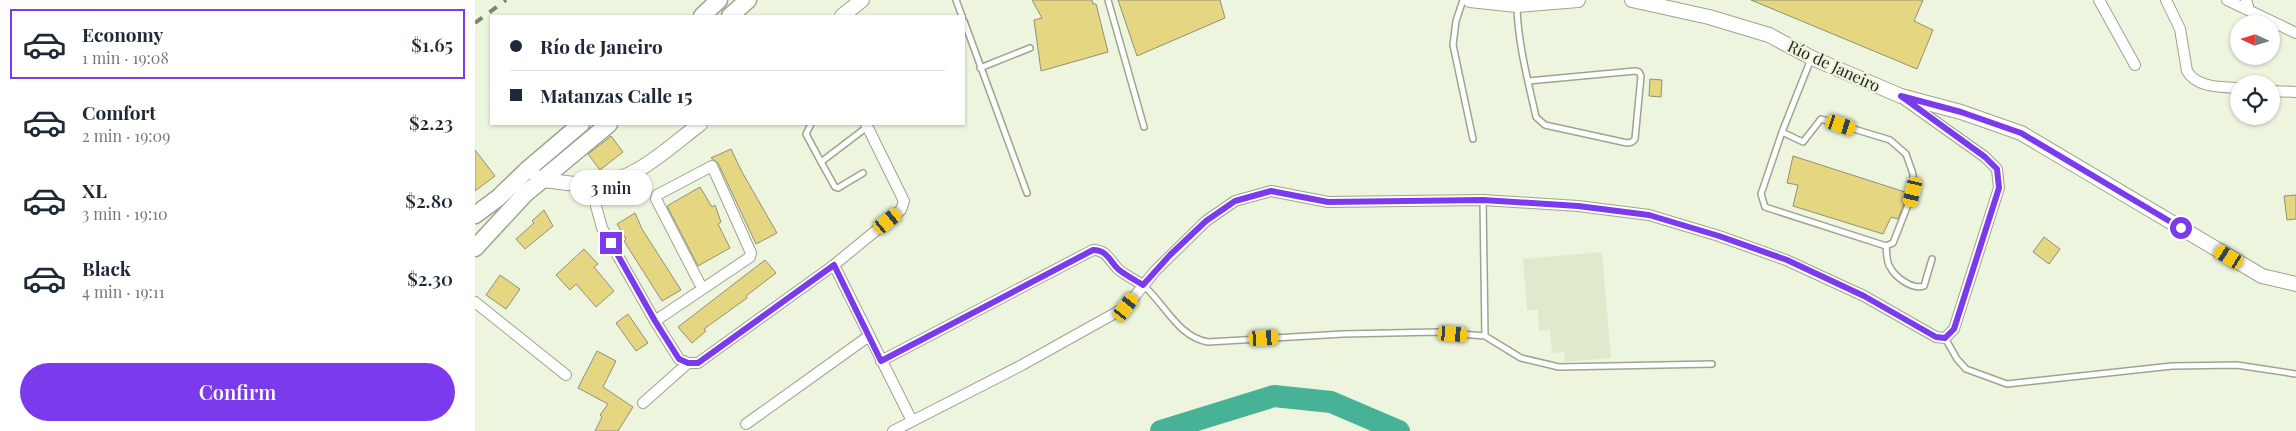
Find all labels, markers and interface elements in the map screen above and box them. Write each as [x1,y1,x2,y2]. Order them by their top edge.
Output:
north arrow [2230,15,2280,65]
map controls [2230,15,2280,125]
text: Economy [82,21,163,47]
icon: car [22,22,67,67]
text: $1.65 [411,31,453,57]
text: Río de Janeiro [540,33,663,59]
street label: Río de Janeiro [1784,35,1884,96]
text: 1 min · 19:08 [82,47,169,68]
button: locate [2230,75,2280,125]
text: Matanzas Calle 15 [540,82,692,108]
text: Comfort [82,99,156,125]
icon: car [22,100,67,145]
text: $2.23 [409,109,453,135]
car [1824,113,1857,137]
text: 2 min · 19:09 [82,125,170,146]
callout: 3 min [570,170,652,206]
car [1902,176,1923,208]
text: XL [82,177,107,203]
text: 3 min [591,177,631,198]
icon: car [22,178,67,223]
text: $2.80 [405,187,453,213]
text: 3 min · 19:10 [82,203,168,224]
car [871,206,904,236]
route start [2170,217,2192,239]
route end [600,232,622,254]
car [2212,243,2245,271]
text: Black [82,255,131,281]
icon: car [22,256,67,301]
text: $2.30 [407,265,453,291]
text: 4 min · 19:11 [82,281,165,302]
car [1110,291,1141,323]
car [1437,325,1468,343]
car [1248,330,1279,346]
button: Confirm [20,363,455,421]

